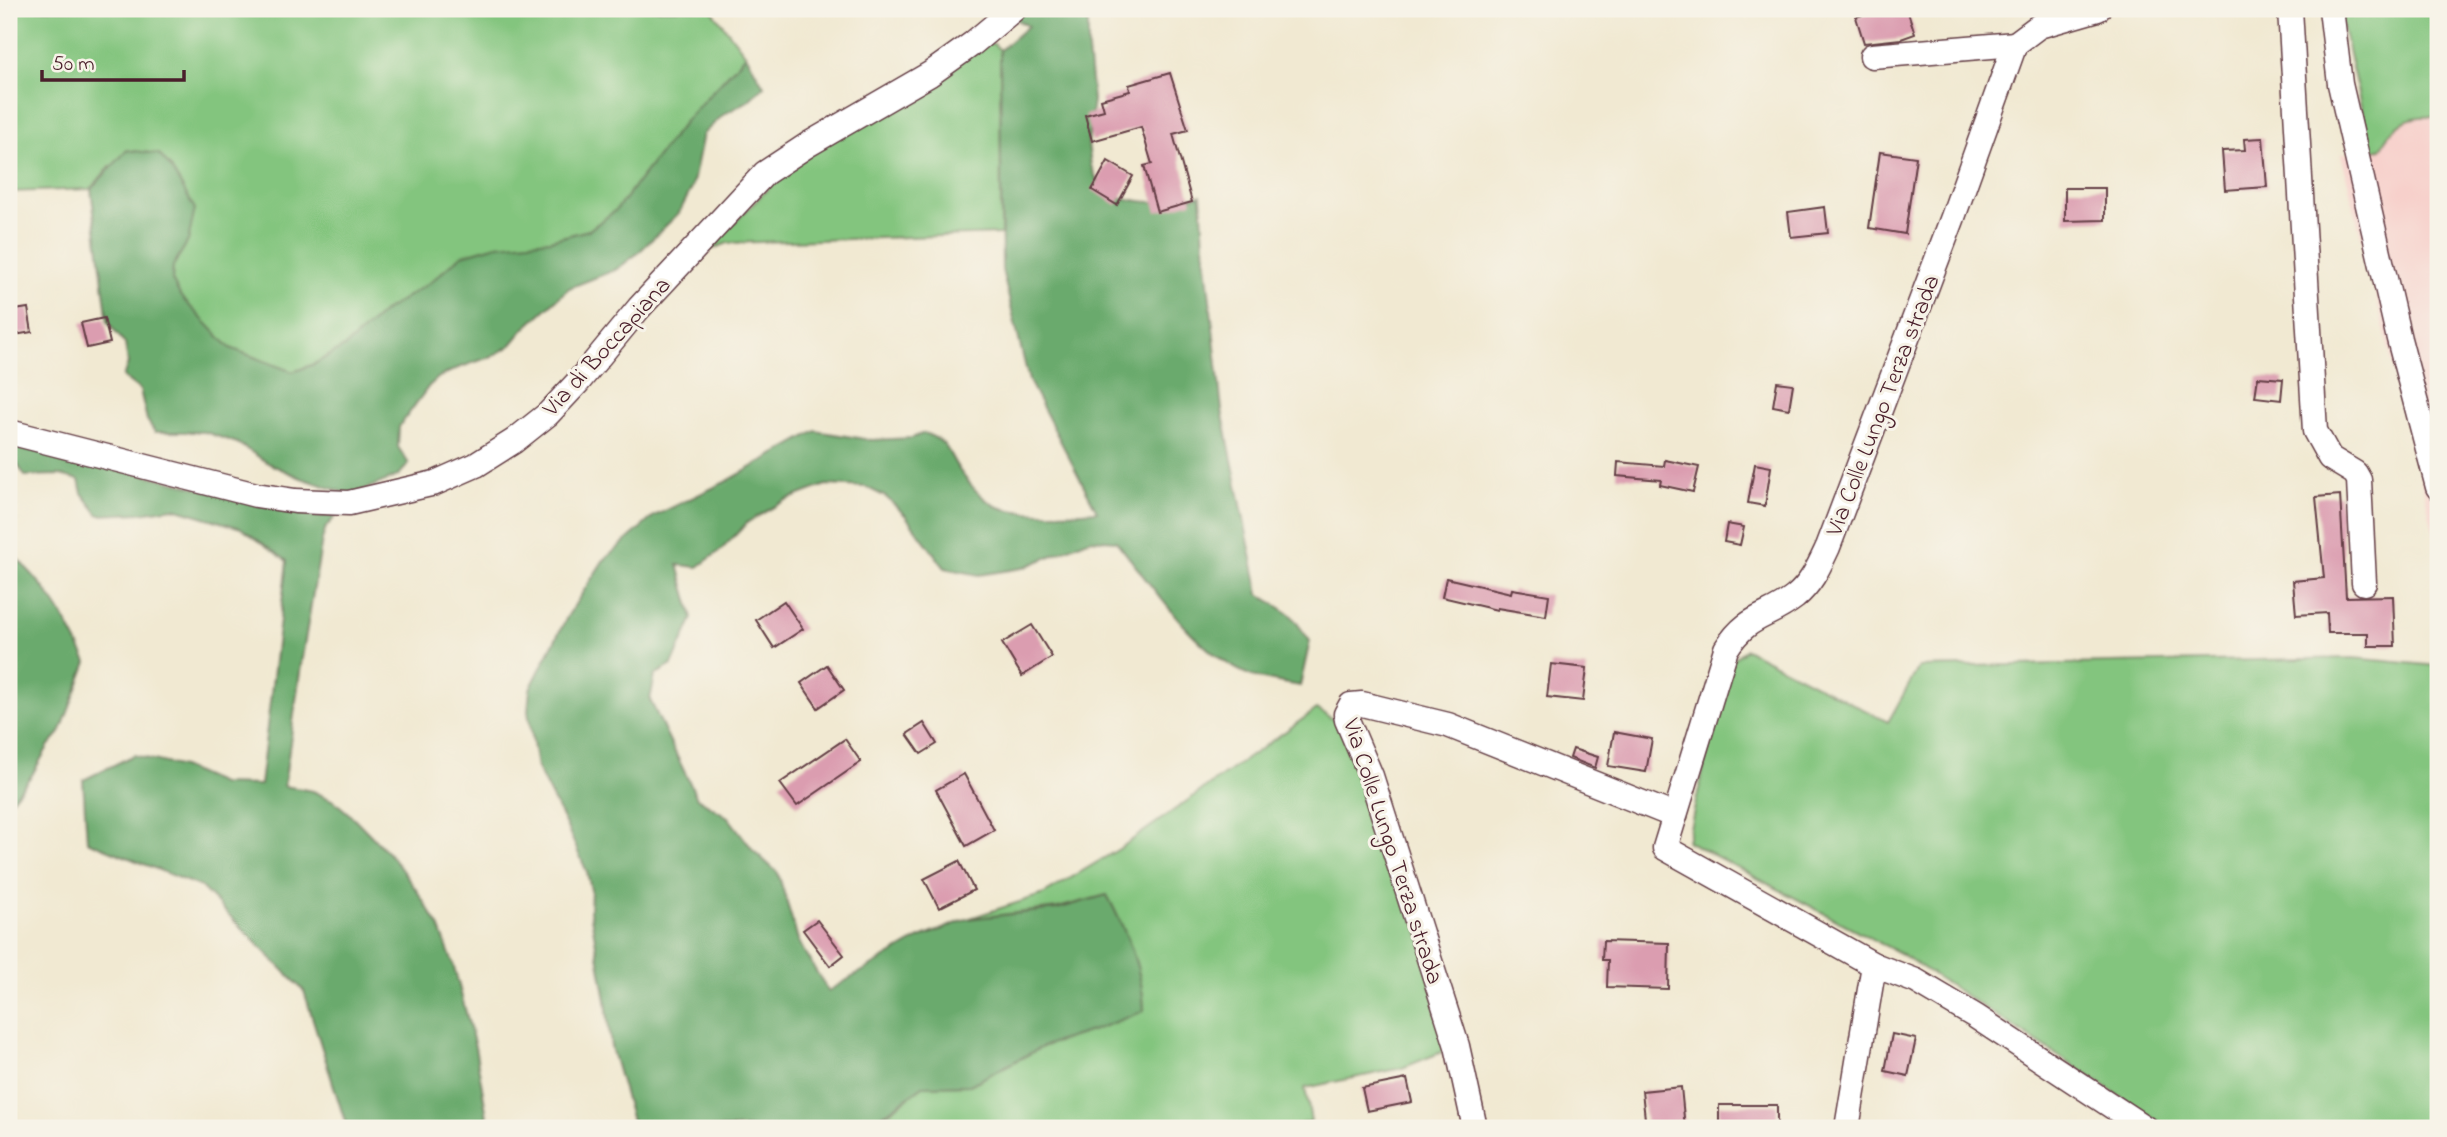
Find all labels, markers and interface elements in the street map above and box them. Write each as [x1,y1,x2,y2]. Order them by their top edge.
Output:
scale bar [42,38,184,82]
text: 50 m [52,50,95,80]
street label: Via di Boccapiana [535,270,680,426]
street label: Via Colle Lungo Terza strada [1818,270,1950,543]
street label: Via Colle Lungo Terza strada [1332,714,1451,989]

